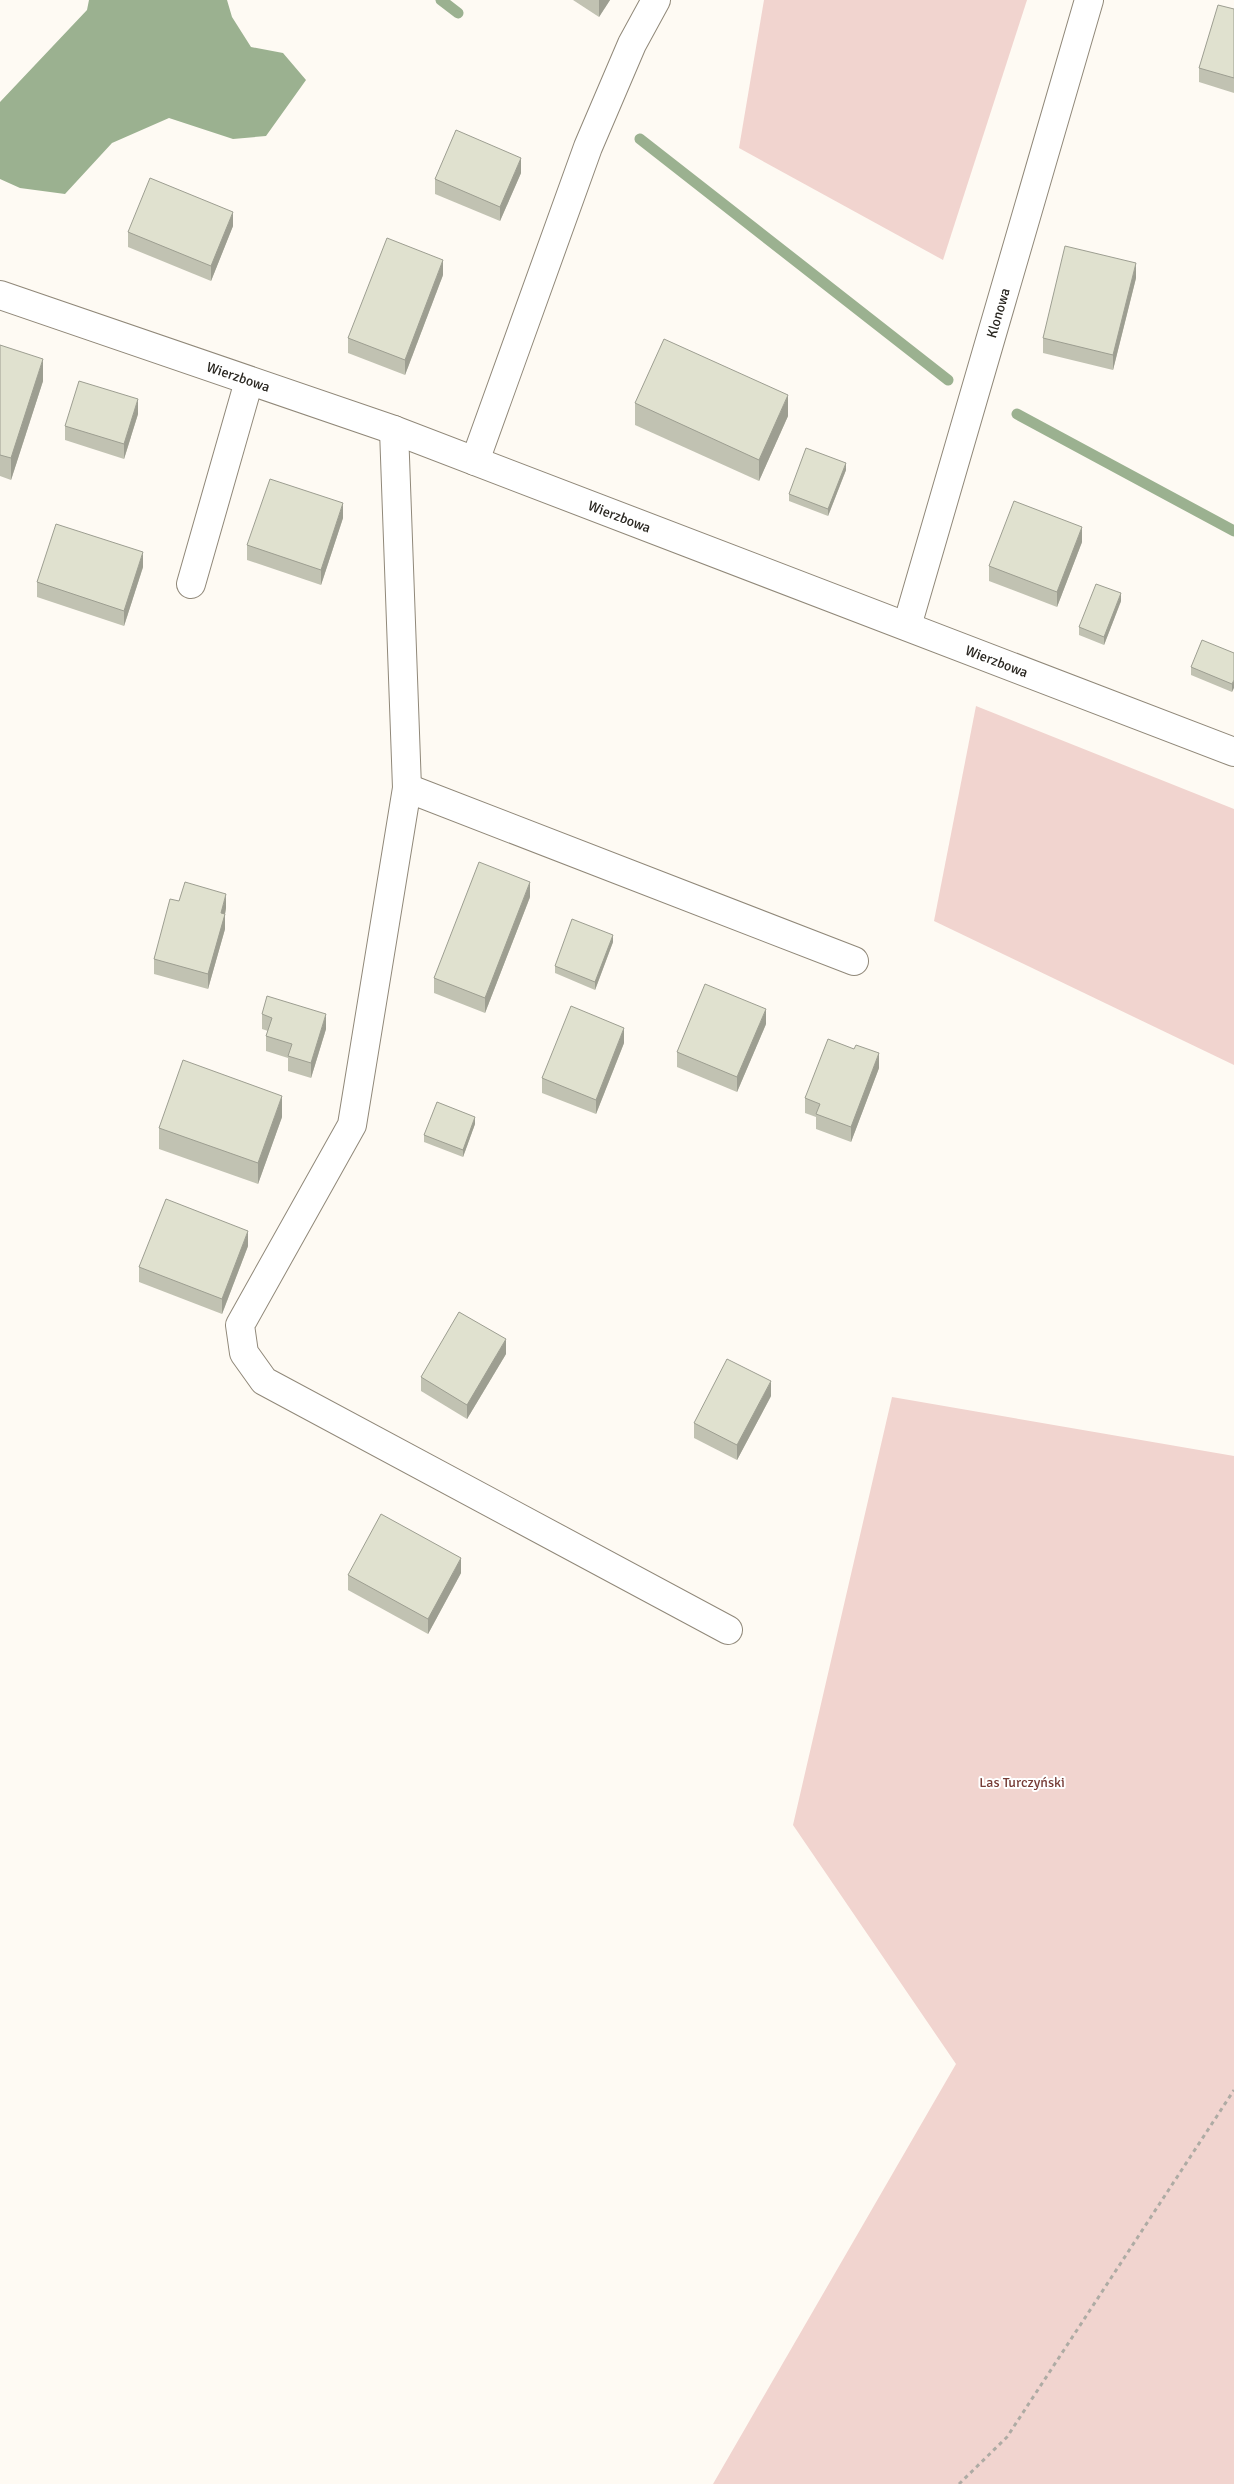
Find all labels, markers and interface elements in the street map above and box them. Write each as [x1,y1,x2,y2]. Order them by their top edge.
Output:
street label: Klonowa [983,286,1014,340]
street label: Wierzbowa [204,358,272,396]
street label: Wierzbowa [586,497,653,537]
street label: Wierzbowa [963,642,1030,681]
park label: Las Turczyński [979,1774,1065,1791]

